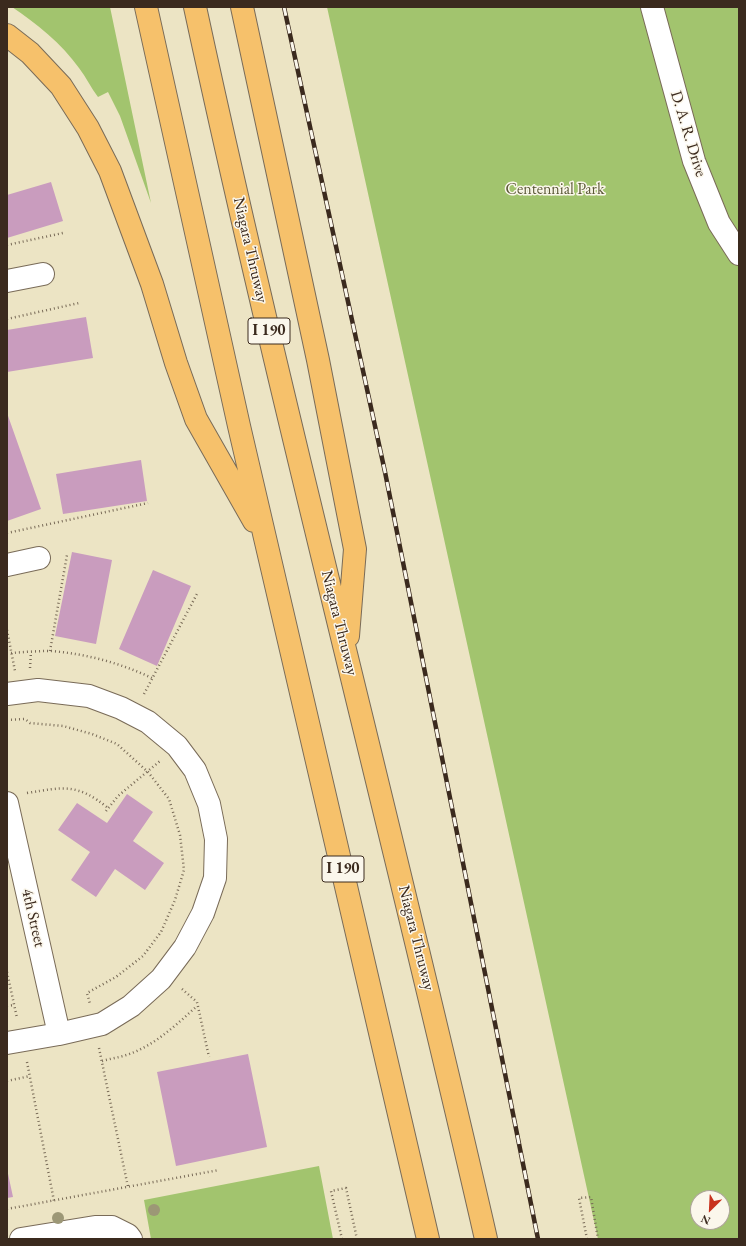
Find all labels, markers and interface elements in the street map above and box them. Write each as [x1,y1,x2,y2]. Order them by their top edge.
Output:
street label: D. A. R. Drive [666,89,710,179]
park label: Centennial Park [506,180,604,200]
street label: Niagara Thruway [229,195,271,305]
road number: I 190 [248,318,290,344]
street label: Niagara Thruway [317,568,361,678]
road number: I 190 [322,856,364,882]
street label: Niagara Thruway [394,883,438,993]
street label: 4th Street [17,887,49,949]
north arrow [690,1190,730,1230]
text: N [699,1212,712,1228]

